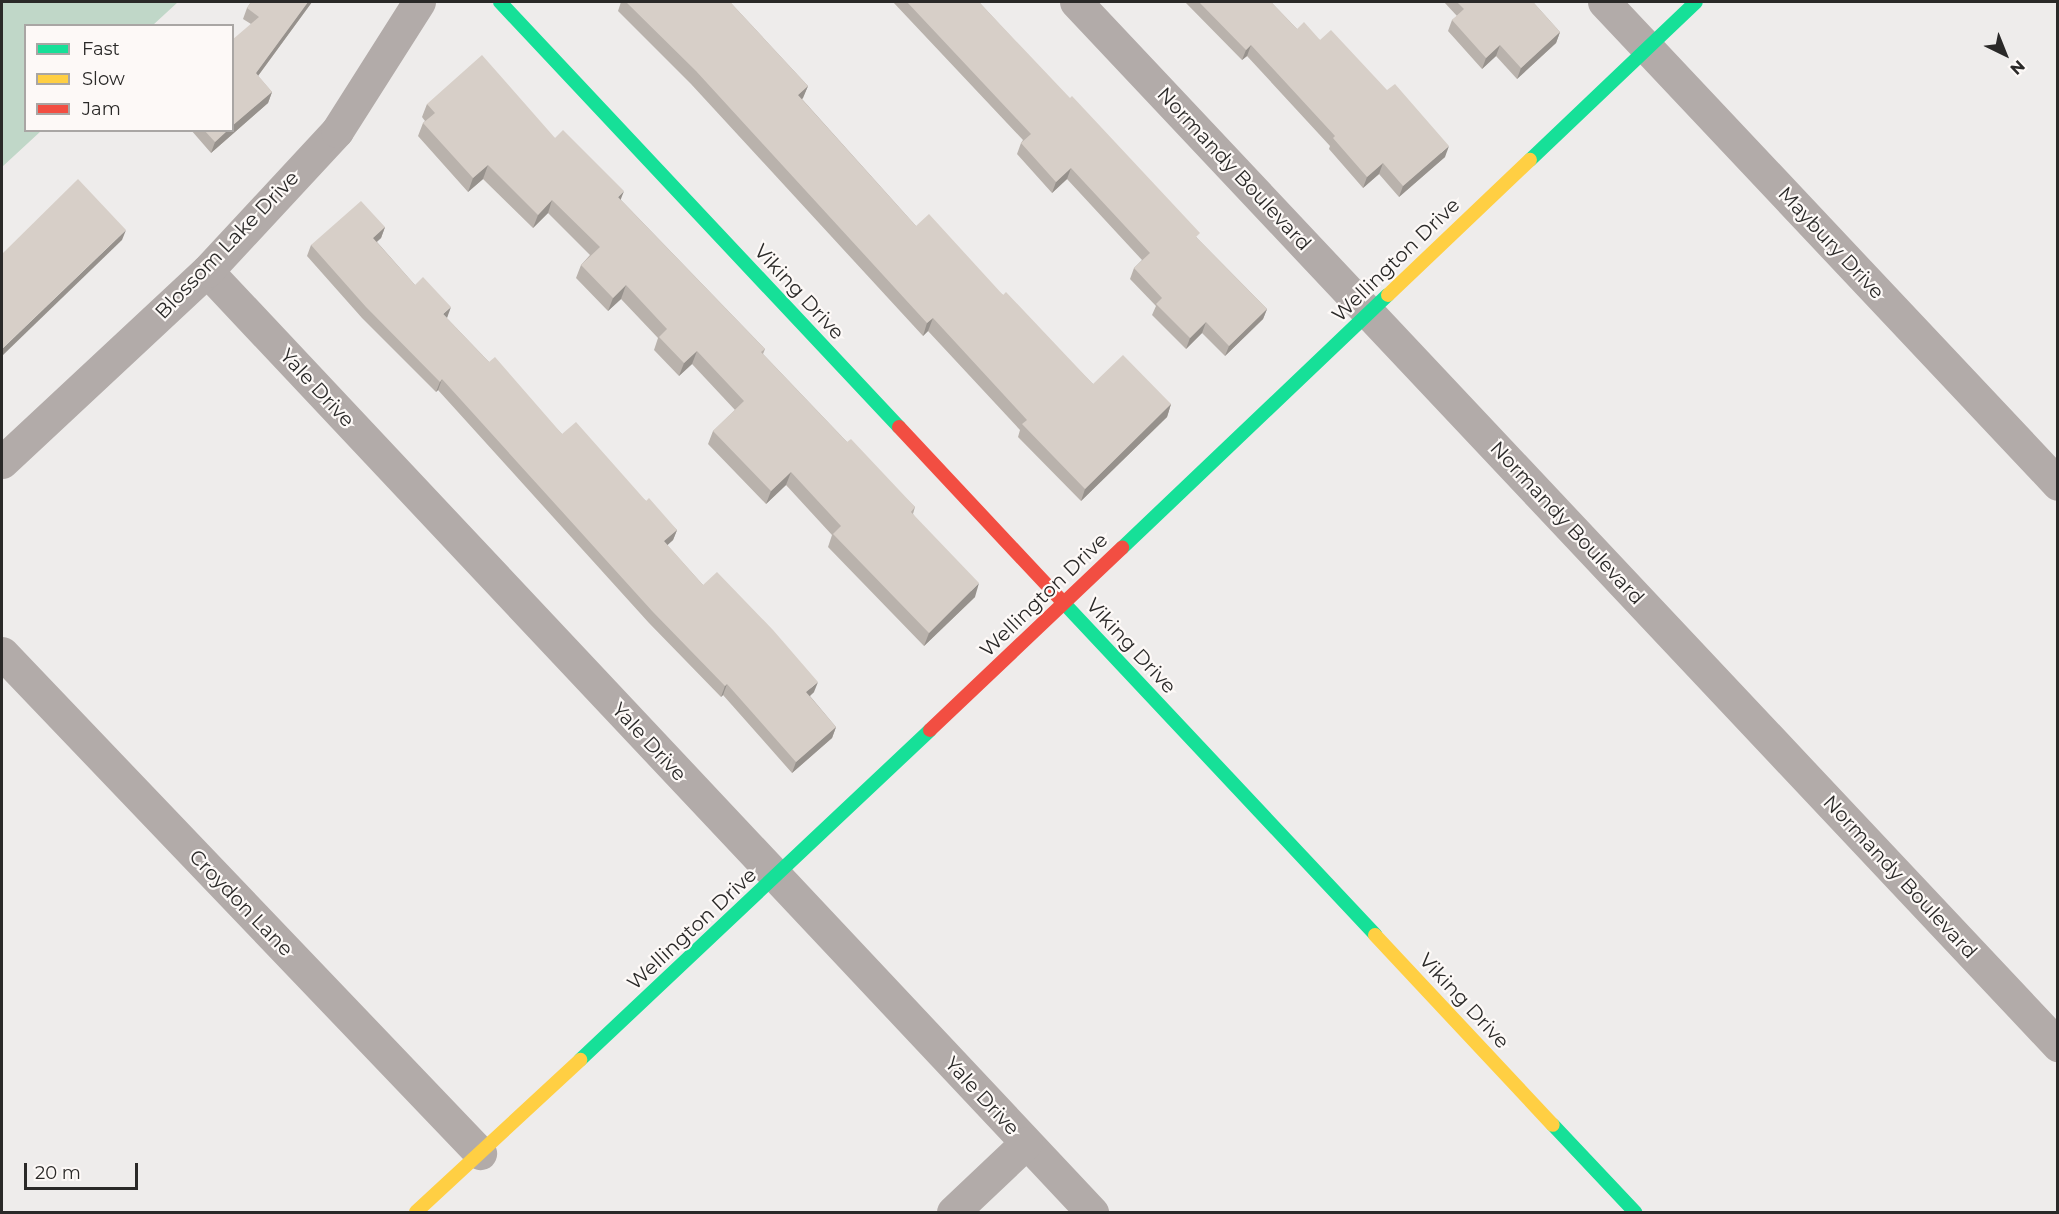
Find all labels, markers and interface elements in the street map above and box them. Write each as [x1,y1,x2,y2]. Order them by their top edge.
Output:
legend [24,24,234,132]
north arrow [1975,24,2035,84]
text: Fast [82,38,120,60]
text: N [2006,56,2029,79]
text: Slow [82,68,125,90]
street label: Normandy Boulevard [1152,82,1316,256]
text: Jam [82,98,121,120]
street label: Blossom Lake Drive [150,166,304,324]
street label: Maybury Drive [1773,182,1889,304]
street label: Wellington Drive [1327,193,1465,327]
street label: Viking Drive [749,240,849,344]
street label: Yale Drive [275,344,359,432]
street label: Normandy Boulevard [1485,436,1649,610]
street label: Wellington Drive [975,528,1113,662]
street label: Viking Drive [1081,594,1181,698]
street label: Yale Drive [607,698,691,786]
street label: Normandy Boulevard [1818,790,1982,964]
street label: Croydon Lane [184,845,298,961]
street label: Wellington Drive [622,863,762,995]
street label: Viking Drive [1414,949,1514,1053]
street label: Yale Drive [940,1052,1024,1140]
scale bar [27,1151,141,1189]
text: 20 m [35,1162,81,1184]

